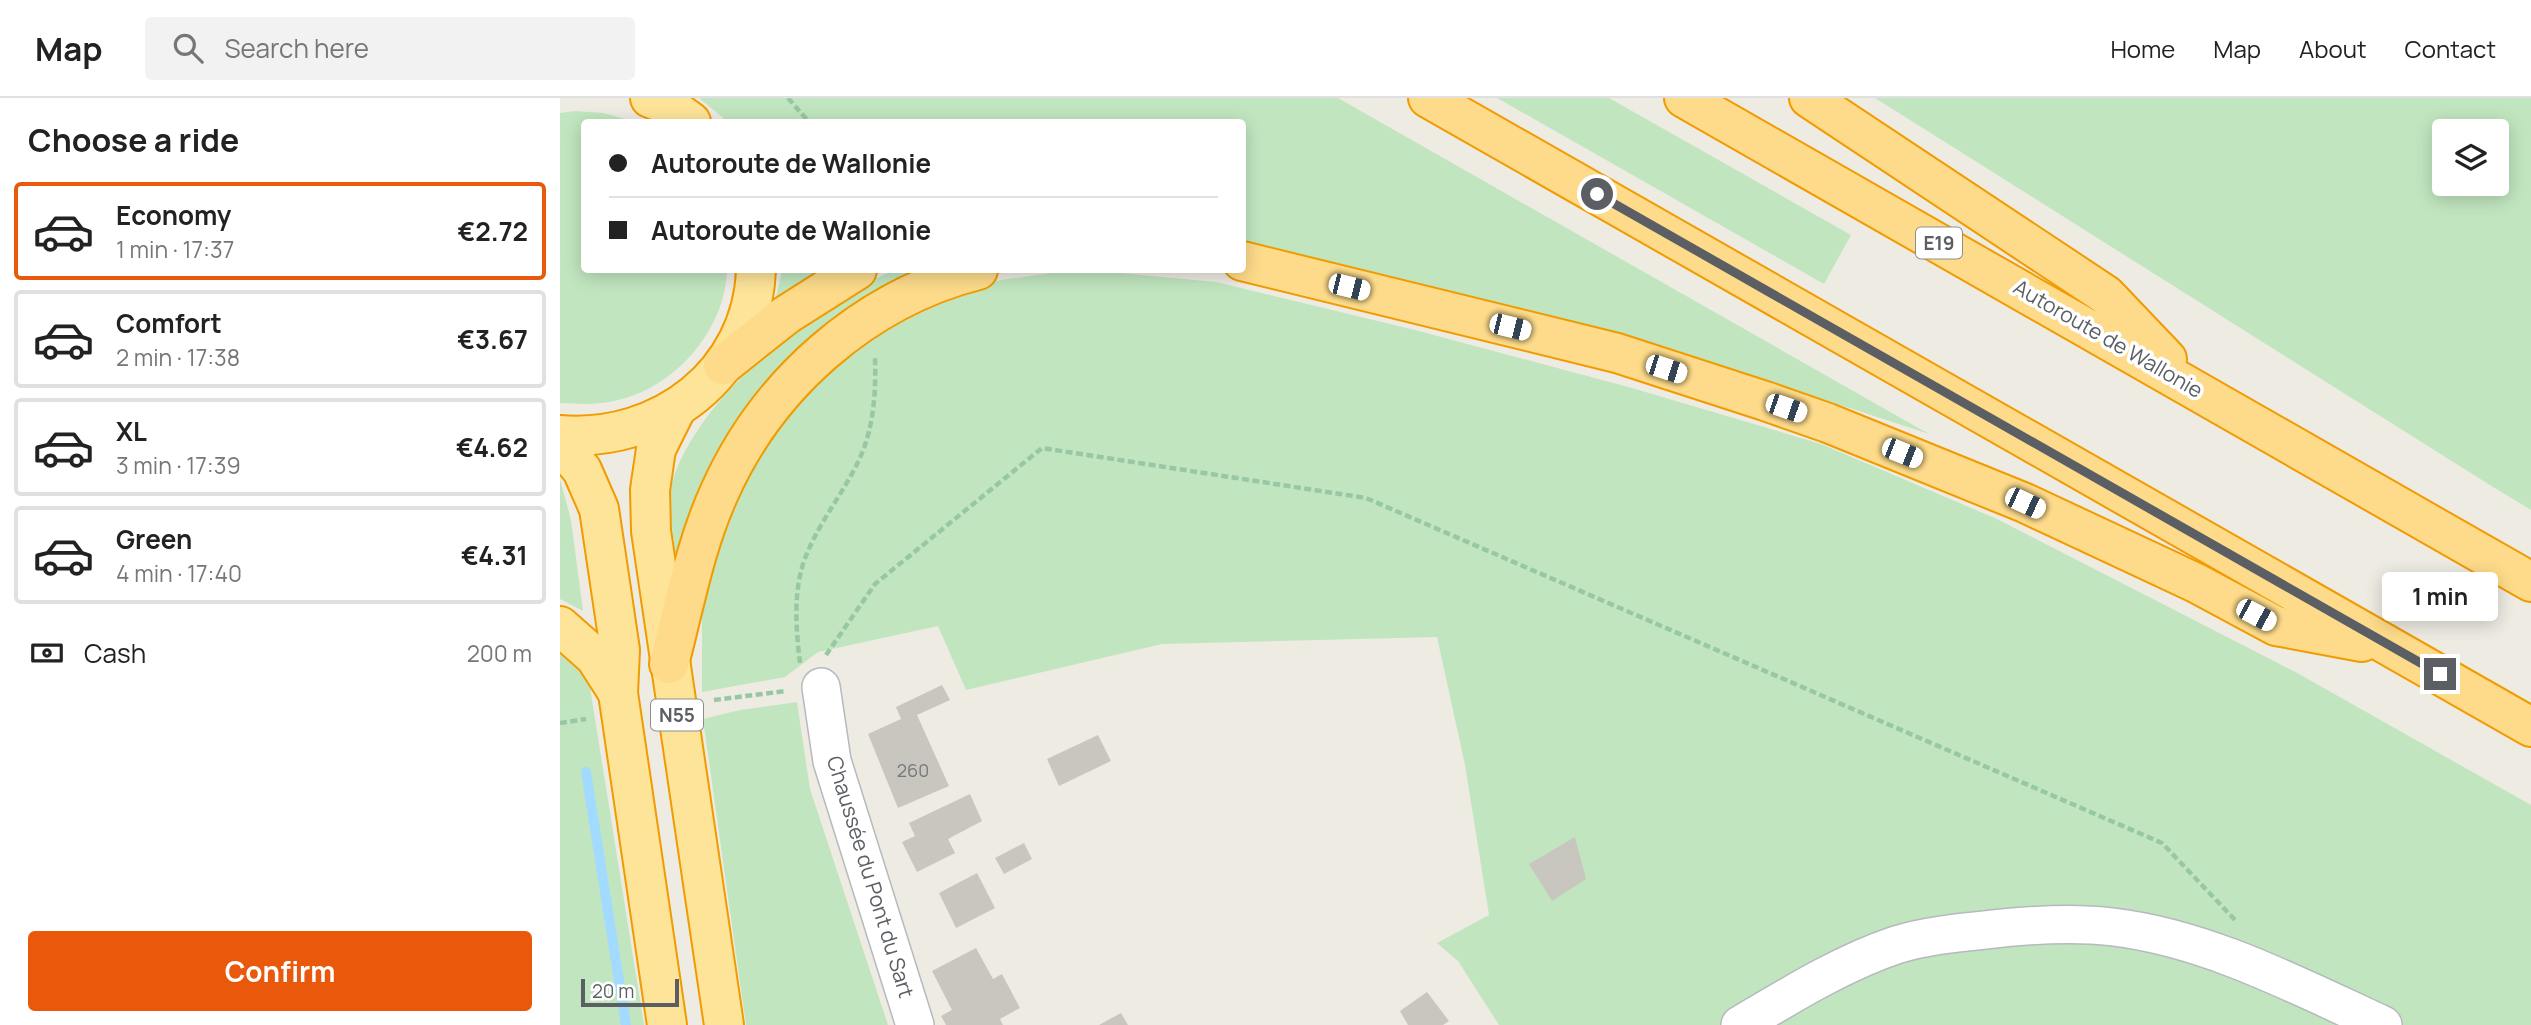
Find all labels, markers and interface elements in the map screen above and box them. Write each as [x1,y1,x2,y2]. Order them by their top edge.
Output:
search box [145,17,635,80]
text: Map [35,26,103,71]
icon: search [169,29,207,67]
text: Search here [225,30,369,66]
text: Home [2110,32,2175,65]
text: Map [2213,32,2261,65]
text: About [2299,32,2367,65]
text: Contact [2405,32,2496,65]
text: Choose a ride [28,118,239,162]
map controls [2432,119,2509,196]
button: layers [2432,119,2509,196]
text: Autoroute de Wallonie [651,145,931,181]
route start [1581,178,1613,210]
text: Economy [116,197,231,233]
icon: car [32,200,95,263]
text: Autoroute de Wallonie [651,212,931,248]
text: €2.72 [458,213,528,249]
road number: E19 [1916,228,1962,258]
text: 1 min · 17:37 [116,233,234,265]
car [1327,272,1372,302]
street label: Autoroute de Wallonie [2009,272,2208,404]
text: Comfort [116,305,222,341]
icon: car [32,308,95,371]
car [1488,312,1533,342]
text: €3.67 [457,321,528,357]
text: 2 min · 17:38 [116,341,240,373]
car [1643,353,1690,385]
car [1763,391,1810,425]
text: XL [116,413,147,449]
icon: car [32,416,95,479]
text: €4.62 [456,429,528,465]
car [1879,435,1926,471]
text: 3 min · 17:39 [116,449,241,481]
car [2002,485,2049,521]
text: Green [116,521,192,557]
icon: car [32,524,95,587]
text: €4.31 [461,537,528,573]
text: 4 min · 17:40 [116,557,242,589]
callout: 1 min [2382,573,2498,622]
text: 1 min [2412,580,2468,612]
car [2233,596,2280,634]
icon: cash [28,634,66,672]
text: Cash [84,635,146,671]
text: 200 m [467,637,532,669]
route end [2424,658,2456,690]
road number: N55 [651,700,703,730]
street label: Chaussée du Pont du Sart [821,752,921,1001]
house number: 260 [897,758,929,782]
button: Confirm [28,931,532,1011]
scale bar [581,976,679,1008]
text: 20 m [592,978,634,1004]

